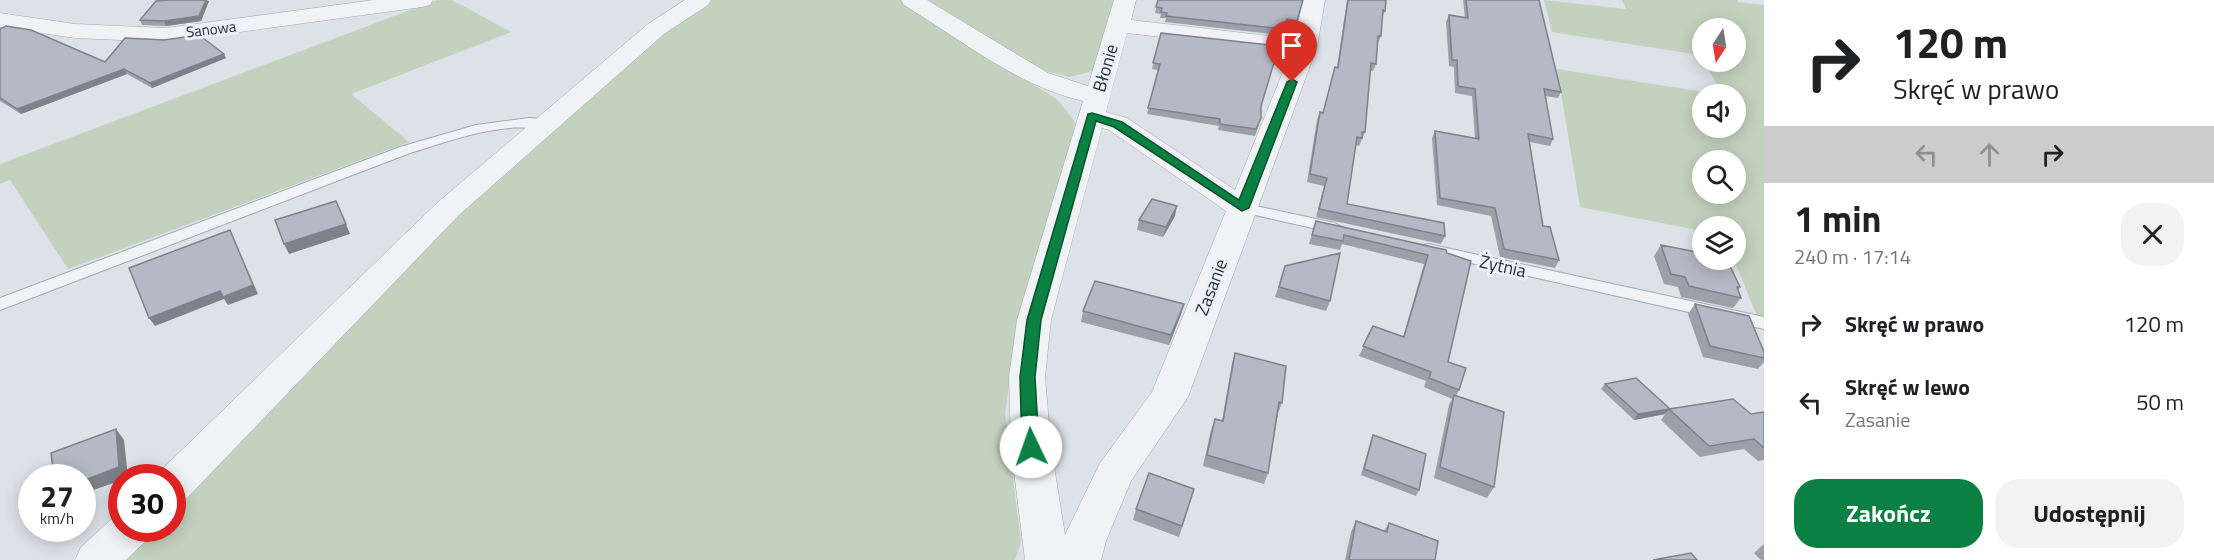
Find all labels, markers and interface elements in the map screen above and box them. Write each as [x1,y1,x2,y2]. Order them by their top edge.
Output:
text: 120 m [1893,10,2008,74]
street label: Sanowa [185,14,238,43]
north arrow [1692,18,1746,72]
map controls [1692,18,1746,270]
pin [1266,20,1317,82]
icon: right [1794,24,1872,102]
icon: arrive [1275,29,1308,62]
street label: Błonie [1085,41,1125,95]
text: Skręć w prawo [1893,68,2059,109]
button: sound [1692,84,1746,138]
icon: left [1910,138,1943,171]
icon: ahead [1973,138,2006,171]
icon: right [2036,138,2069,171]
button: search [1692,150,1746,204]
text: 1 min [1794,191,1881,246]
button: close [2121,203,2184,266]
button: layers [1692,216,1746,270]
text: 240 m · 17:14 [1794,241,1911,272]
street label: Żytnia [1477,248,1529,284]
street label: Zasanie [1188,255,1234,319]
text: Skręć w prawo [1845,307,1984,341]
text: 120 m [2124,307,2184,341]
icon: right [1794,308,1827,341]
text: Skręć w lewo [1845,370,1970,404]
text: 50 m [2136,385,2184,419]
icon: left [1794,386,1827,419]
text: Zasanie [1845,404,1910,435]
position arrow [999,415,1063,479]
speed limit sign: 30 [108,464,186,542]
text: 27 [40,473,74,519]
button: Zakończ [1794,479,1983,548]
button: Udostępnij [1995,479,2184,548]
text: km/h [40,507,74,530]

